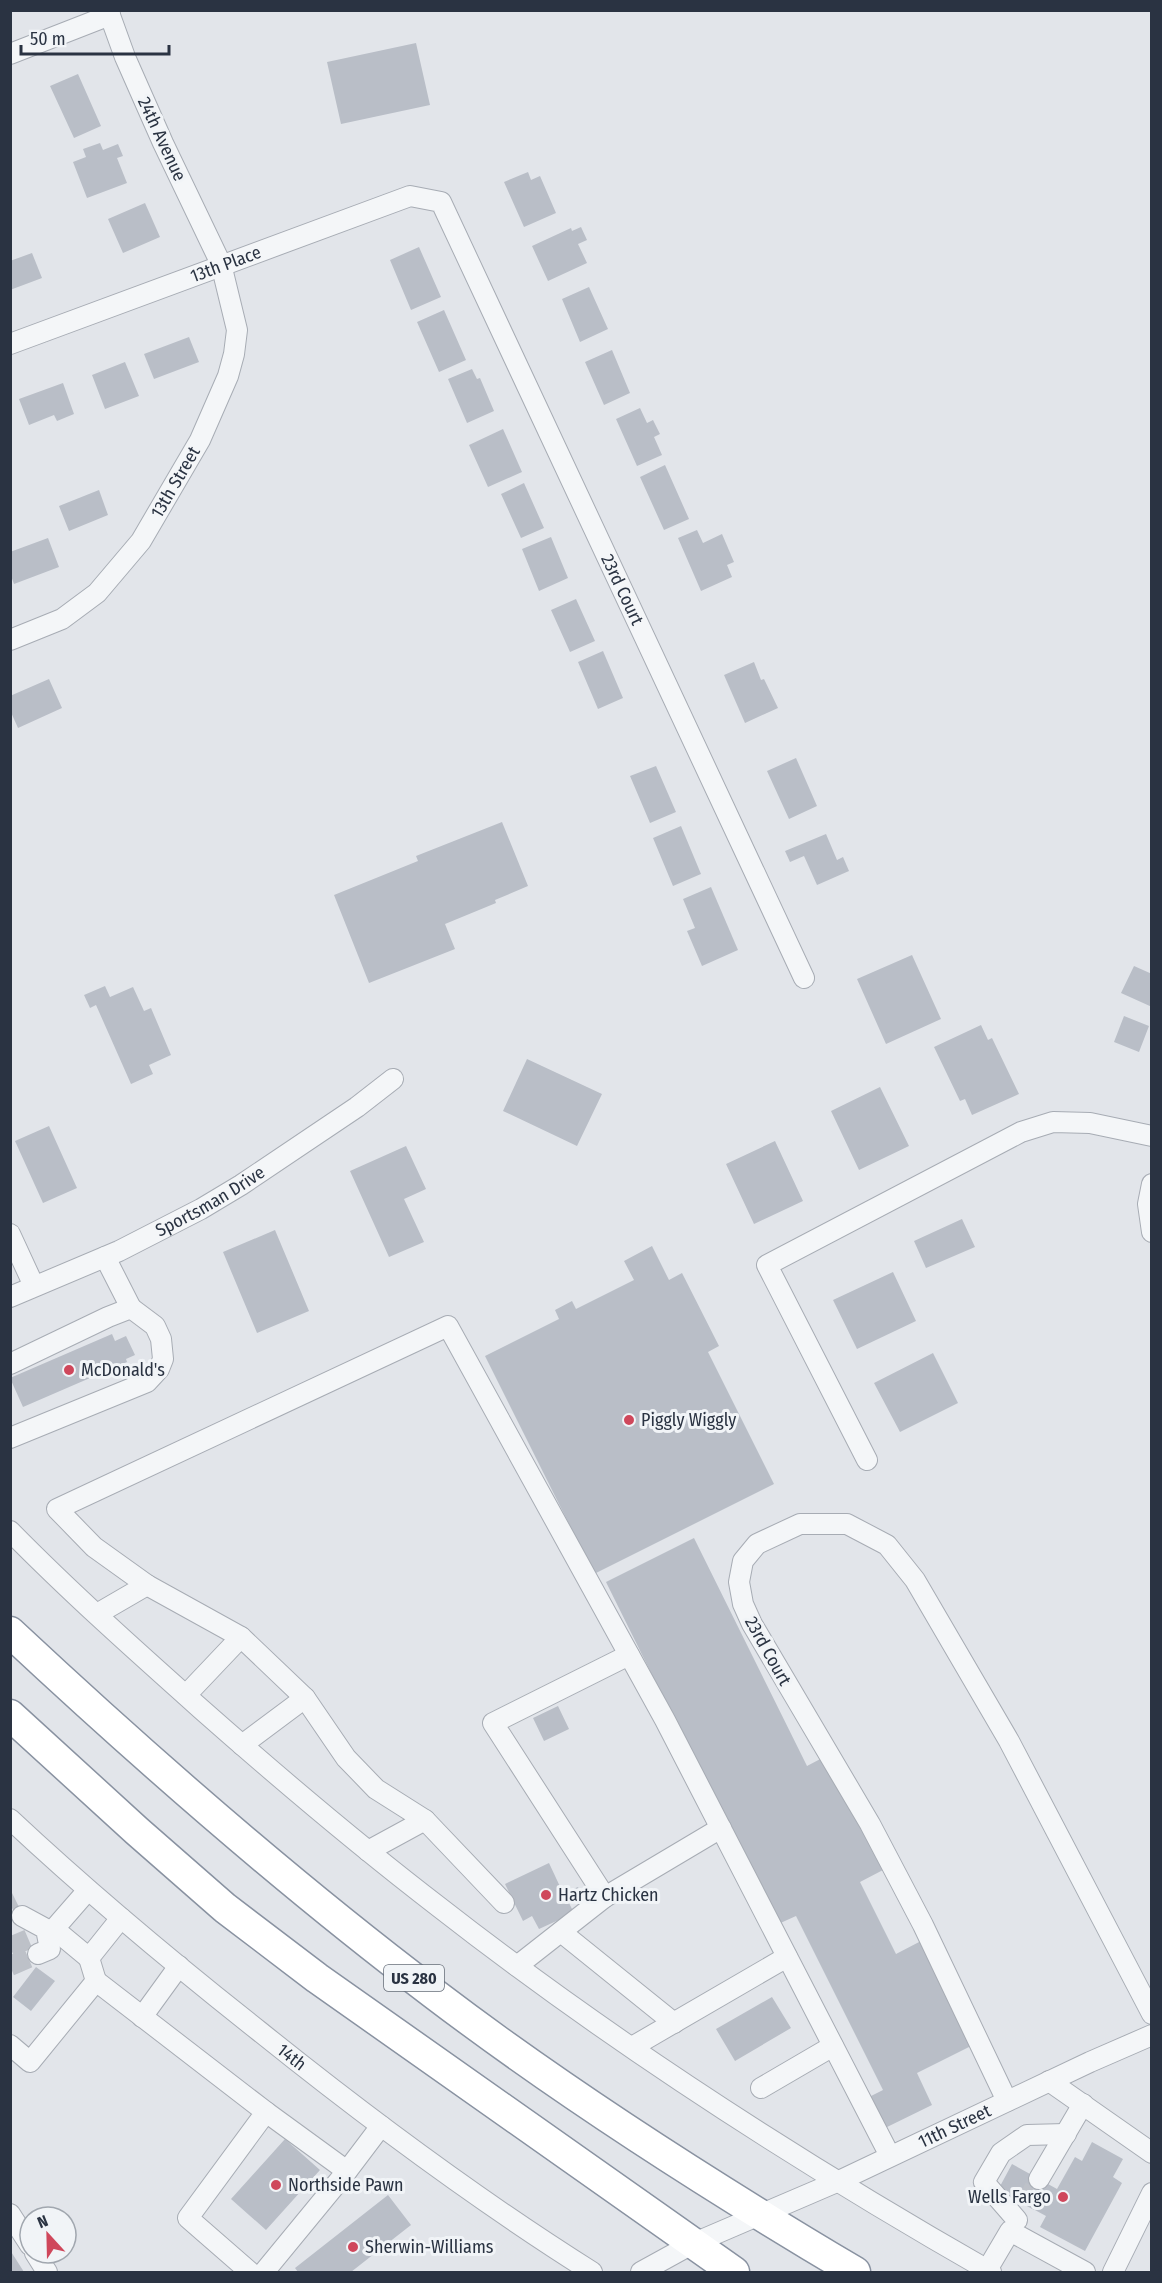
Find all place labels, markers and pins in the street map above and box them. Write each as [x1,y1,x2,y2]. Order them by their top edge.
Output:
place label: McDonald's [81,1359,165,1381]
marker: McDonald's [62,1363,76,1377]
place label: Piggly Wiggly [641,1409,736,1431]
marker: Piggly Wiggly [622,1413,636,1427]
place label: Hartz Chicken [558,1884,659,1906]
marker: Hartz Chicken [539,1888,553,1902]
place label: Northside Pawn [288,2174,404,2196]
marker: Northside Pawn [269,2178,283,2192]
place label: Wells Fargo [968,2186,1051,2208]
marker: Wells Fargo [1056,2190,1070,2204]
place label: Sherwin-Williams [365,2236,494,2258]
marker: Sherwin-Williams [346,2240,360,2254]

